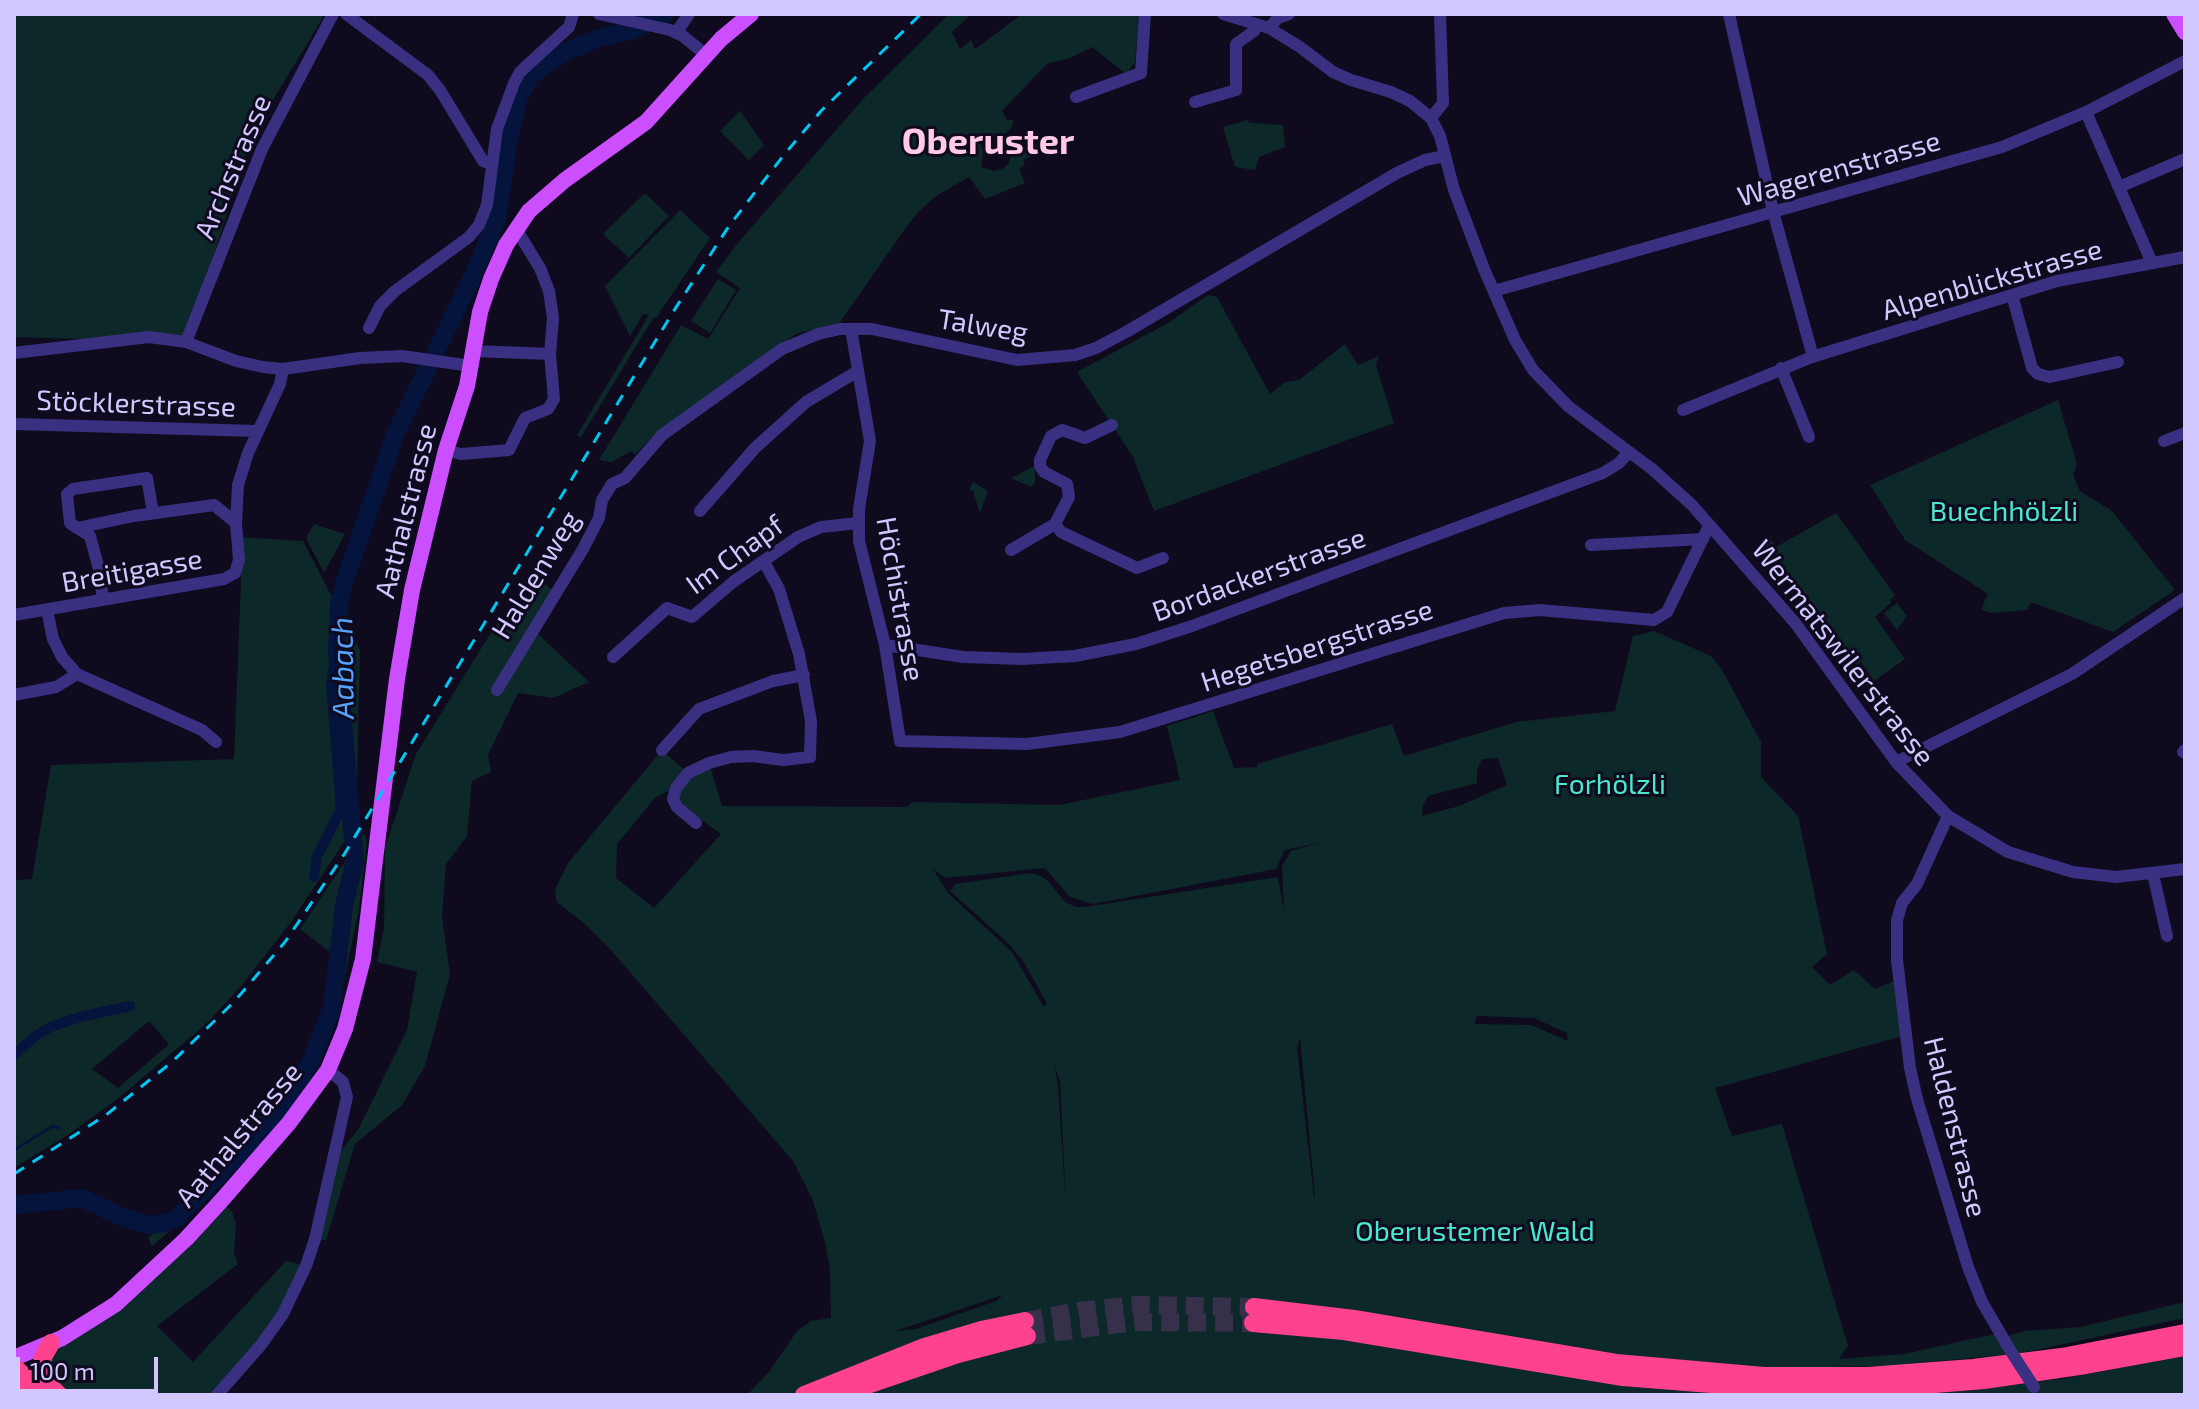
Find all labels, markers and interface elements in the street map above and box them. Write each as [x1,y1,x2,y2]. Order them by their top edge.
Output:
street label: Archstrasse [188,90,278,244]
district label: Oberuster [902,120,1074,164]
street label: Wagerenstrasse [1734,124,1944,214]
street label: Alpenblickstrasse [1878,233,2106,327]
street label: Talweg [936,302,1030,350]
street label: Stöcklerstrasse [36,384,236,424]
street label: Aathalstrasse [368,420,444,602]
park label: Buechhölzli [1930,495,2078,529]
street label: Haldenweg [485,505,587,645]
street label: Im Chapf [680,508,790,602]
street label: Höchistrasse [869,514,931,684]
street label: Bordackerstrasse [1148,521,1370,629]
street label: Wermatswilerstrasse [1745,534,1941,772]
street label: Breitigasse [59,542,205,600]
street label: Hegetsbergstrasse [1197,593,1437,699]
water label: Aabach [324,617,362,719]
park label: Forhölzli [1554,768,1666,802]
street label: Haldenstrasse [1916,1033,1994,1221]
street label: Aathalstrasse [169,1056,309,1214]
park label: Oberustemer Wald [1355,1215,1595,1249]
scale bar [20,1341,162,1391]
text: 100 m [30,1356,95,1385]

